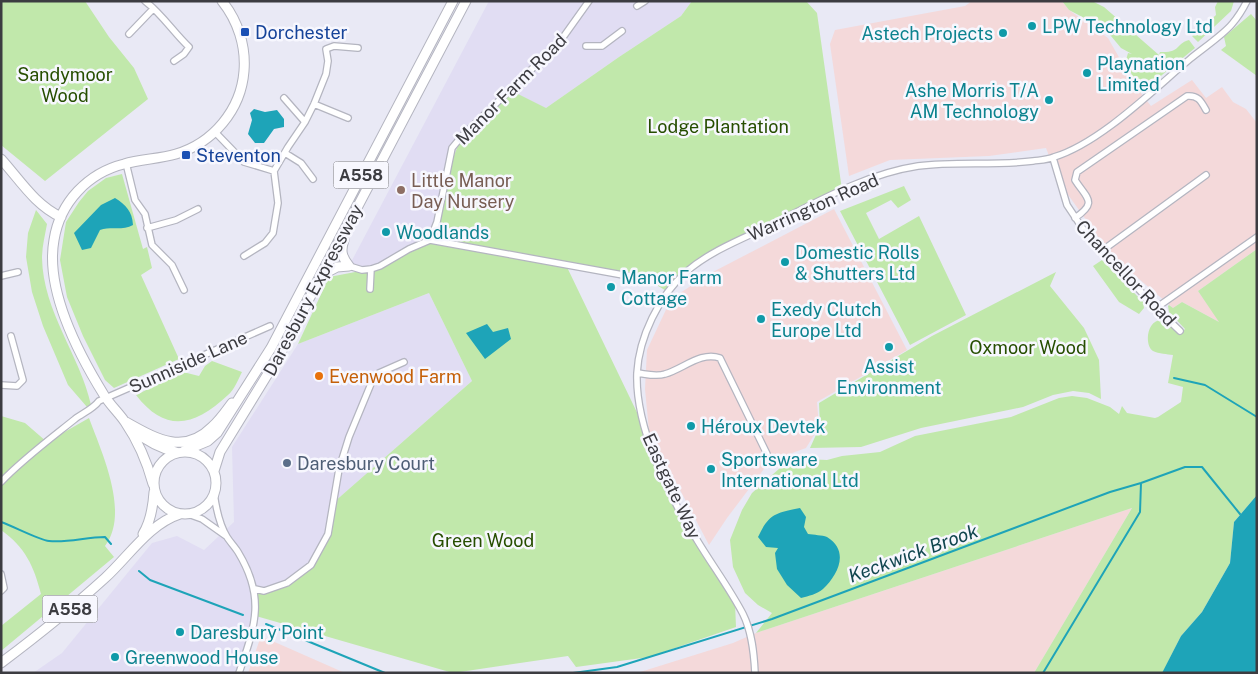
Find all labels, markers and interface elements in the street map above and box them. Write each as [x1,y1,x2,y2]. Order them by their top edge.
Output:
place label: LPW Technology Ltd [1042,16,1213,37]
marker: LPW Technology Ltd [1026,20,1038,32]
place label: Dorchester [255,22,348,43]
place label: Astech Projects [861,23,993,44]
marker: Dorchester [239,26,251,38]
marker: Astech Projects [997,27,1009,39]
street label: Manor Farm Road [451,29,571,149]
place label: Playnation Limited [1097,53,1185,95]
park label: Sandymoor Wood [17,64,113,106]
marker: Playnation Limited [1081,67,1093,79]
place label: Ashe Morris T/A AM Technology [905,80,1039,122]
marker: Ashe Morris T/A AM Technology [1043,94,1055,106]
park label: Lodge Plantation [647,116,789,137]
place label: Steventon [196,145,281,166]
marker: Steventon [180,149,192,161]
road number: A558 [334,162,388,188]
street label: Warrington Road [744,169,882,245]
place label: Little Manor Day Nursery [411,170,515,212]
marker: Little Manor Day Nursery [395,184,407,196]
street label: Daresbury Expressway [259,200,367,379]
street label: Chancellor Road [1071,216,1181,330]
place label: Woodlands [396,222,489,243]
marker: Woodlands [380,226,392,238]
place label: Domestic Rolls & Shutters Ltd [795,242,919,284]
marker: Domestic Rolls & Shutters Ltd [779,256,791,268]
place label: Manor Farm Cottage [621,267,722,309]
marker: Manor Farm Cottage [605,281,617,293]
place label: Exedy Clutch Europe Ltd [771,299,882,341]
marker: Exedy Clutch Europe Ltd [755,313,767,325]
street label: Sunniside Lane [126,327,250,397]
park label: Oxmoor Wood [969,337,1087,358]
marker: Assist Environment [883,341,895,353]
place label: Assist Environment [837,356,941,398]
place label: Evenwood Farm [329,366,461,387]
marker: Evenwood Farm [313,370,325,382]
place label: Héroux Devtek [701,416,826,437]
marker: Héroux Devtek [685,420,697,432]
street label: Eastgate Way [638,430,706,542]
place label: Sportsware International Ltd [721,449,859,491]
place label: Daresbury Court [297,453,435,474]
marker: Daresbury Court [281,457,293,469]
marker: Sportsware International Ltd [705,463,717,475]
water label: Keckwick Brook [845,519,981,587]
park label: Green Wood [432,530,534,551]
road number: A558 [42,596,98,622]
place label: Daresbury Point [190,622,324,643]
marker: Daresbury Point [174,626,186,638]
place label: Greenwood House [125,647,278,668]
marker: Greenwood House [109,651,121,663]

